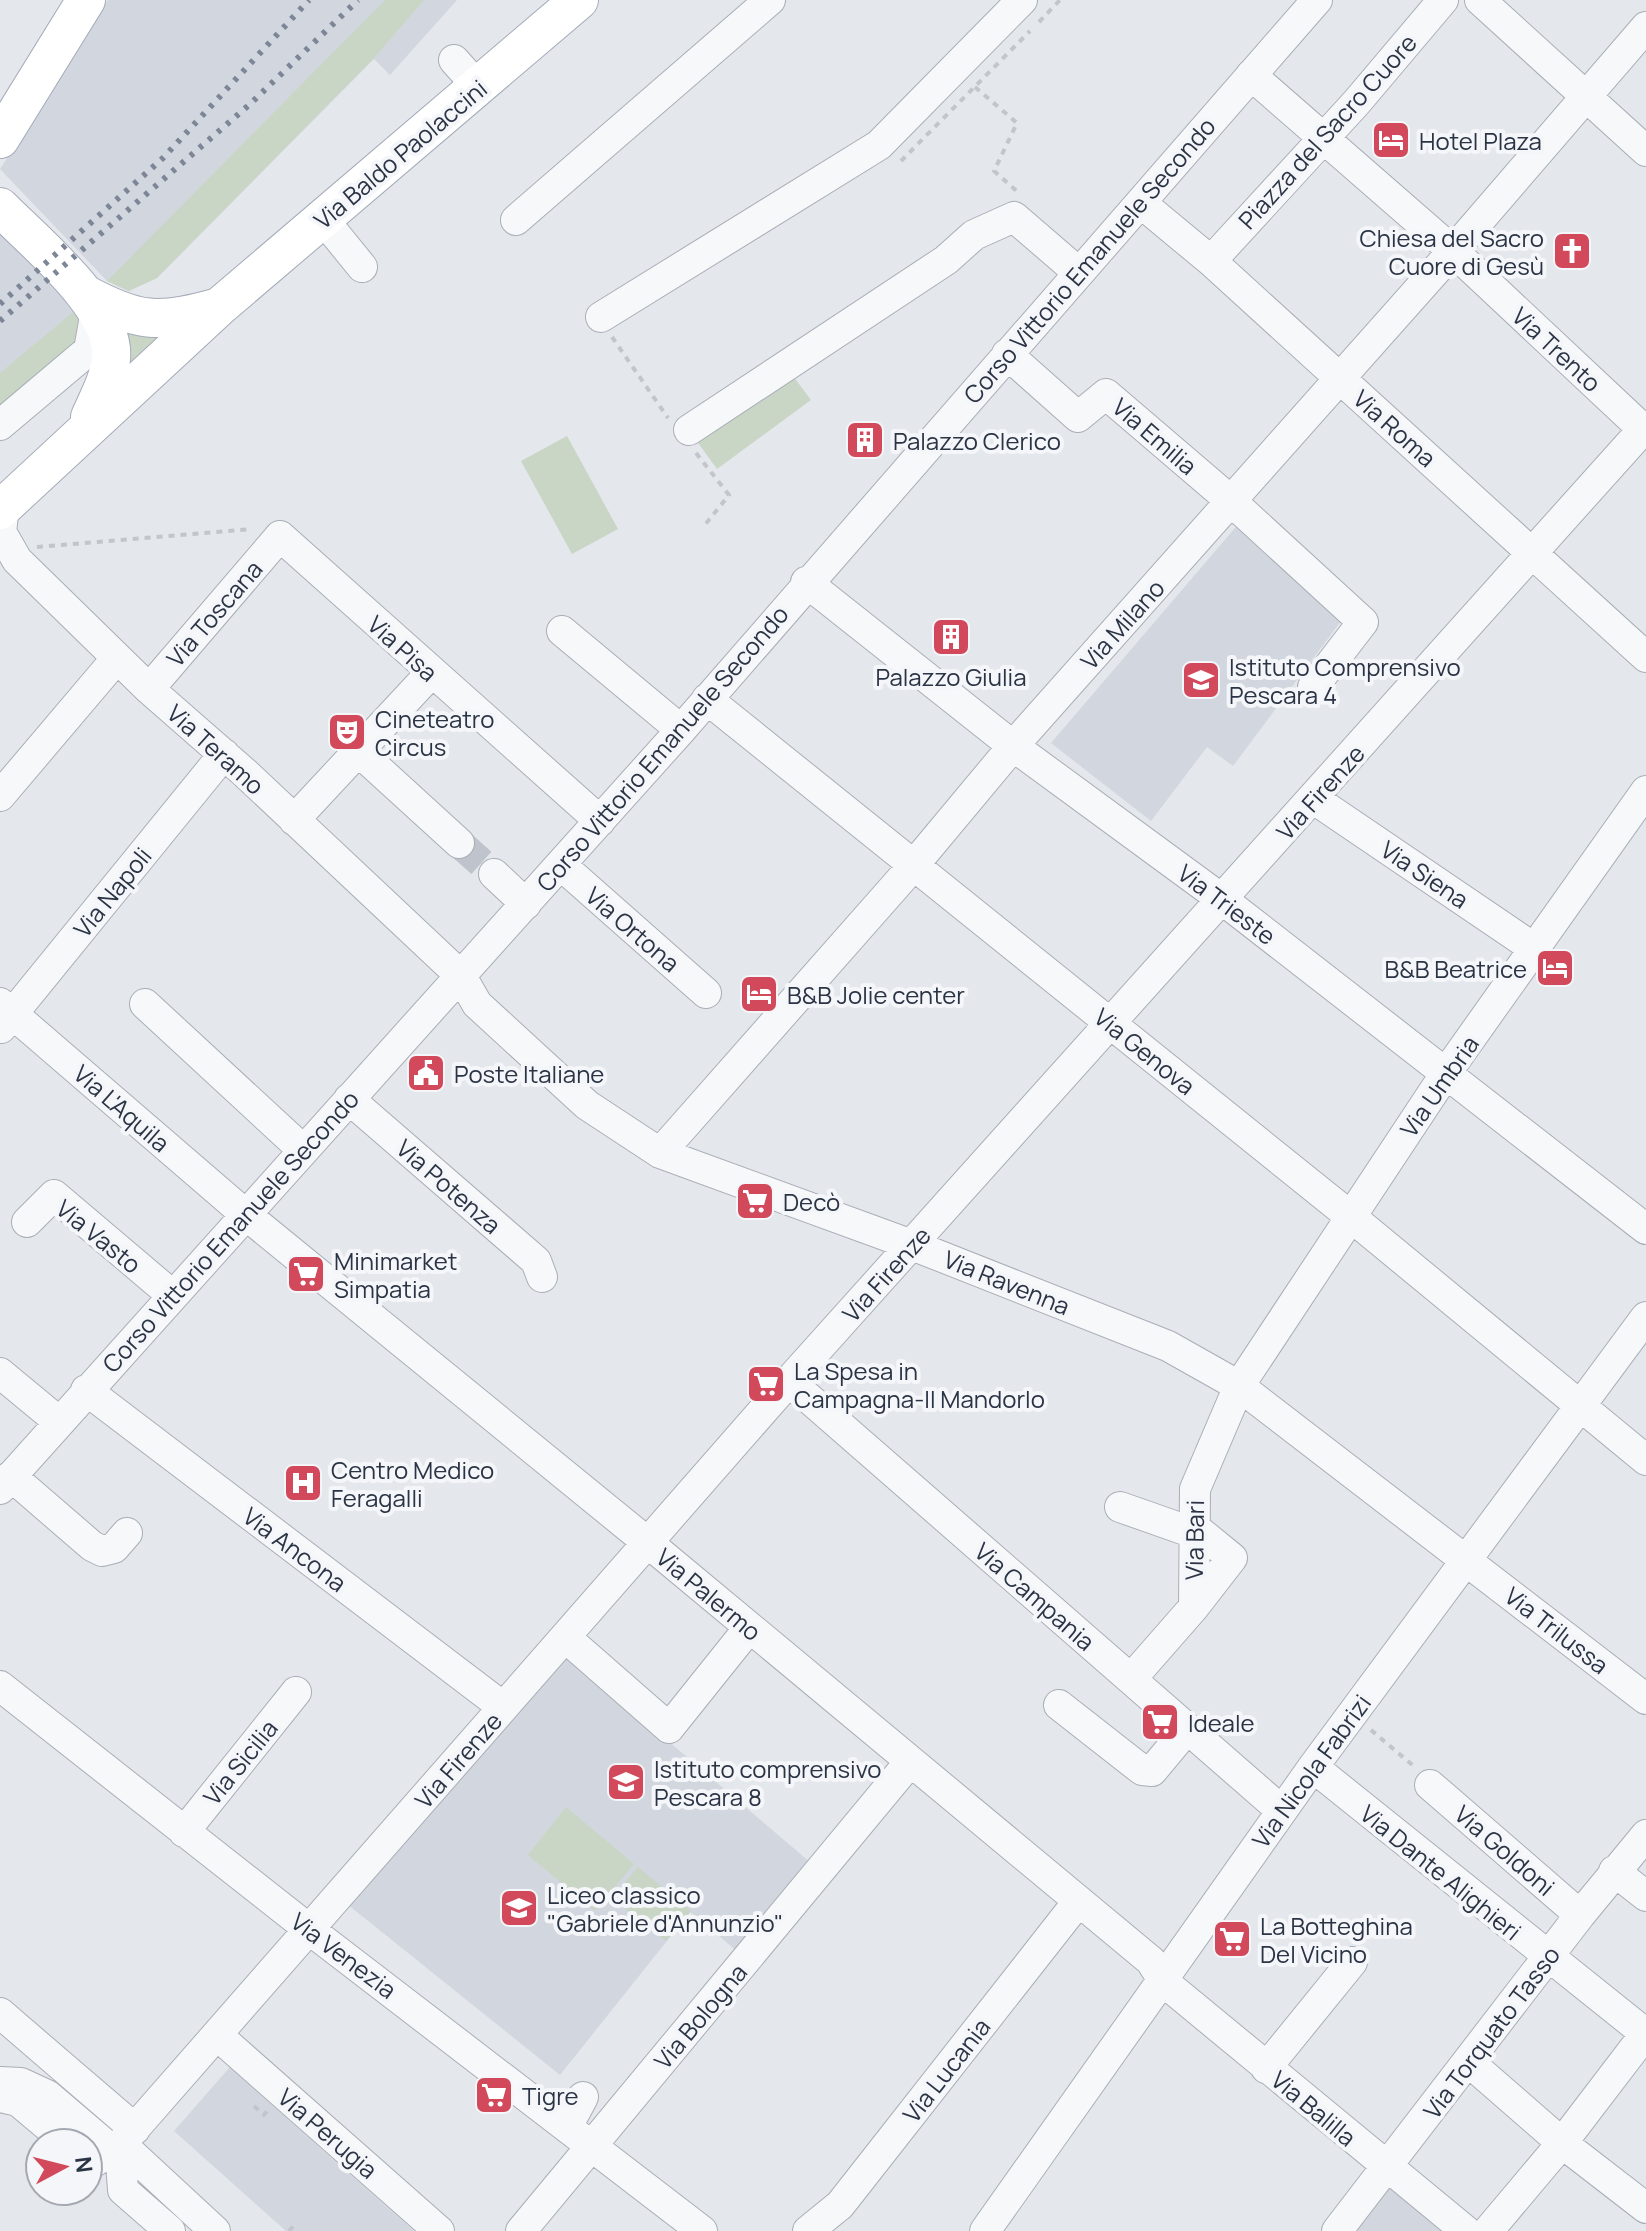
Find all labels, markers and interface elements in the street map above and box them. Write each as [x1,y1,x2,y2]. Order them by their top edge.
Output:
street label: Piazza del Sacro Cuore [1230,26,1424,236]
street label: Via Baldo Paolaccini [307,72,493,236]
street label: Corso Vittorio Emanuele Secondo [956,110,1222,410]
hotel icon: Hotel Plaza [1370,119,1412,161]
place label: Hotel Plaza [1419,124,1542,157]
place label: Chiesa del Sacro Cuore di Gesù [1360,221,1544,282]
church icon: Chiesa del Sacro Cuore di Gesù [1551,230,1593,272]
street label: Via Trento [1505,299,1609,399]
street label: Via Roma [1347,382,1443,474]
street label: Via Emilia [1106,390,1204,482]
building icon: Palazzo Clerico [844,419,886,461]
place label: Palazzo Clerico [893,424,1061,457]
street label: Via Toscana [159,553,269,673]
street label: Via Milano [1073,572,1171,676]
street label: Corso Vittorio Emanuele Secondo [529,598,795,898]
street label: Via Pisa [361,608,445,688]
building icon: Palazzo Giulia [930,616,972,658]
place label: Istituto Comprensivo Pescara 4 [1229,650,1461,711]
school or university icon: Istituto Comprensivo Pescara 4 [1180,659,1222,701]
place label: Palazzo Giulia [876,660,1026,693]
street label: Via Teramo [160,697,272,801]
place label: Cineteatro Circus [375,702,494,763]
theatre icon: Cineteatro Circus [326,711,368,753]
street label: Via Firenze [1268,737,1372,847]
street label: Via Siena [1375,833,1475,915]
street label: Via Napoli [65,840,159,944]
street label: Via Trieste [1171,856,1283,952]
street label: Via Ortona [579,879,687,979]
hotel icon: B&B Beatrice [1534,947,1576,989]
place label: B&B Beatrice [1384,952,1527,985]
hotel icon: B&B Jolie center [738,973,780,1015]
place label: B&B Jolie center [787,978,965,1011]
street label: Via Genova [1088,1000,1202,1102]
street label: Via Umbria [1392,1029,1486,1143]
public building icon: Poste Italiane [405,1052,447,1094]
street label: Via L'Aquila [67,1057,177,1159]
place label: Poste Italiane [454,1057,604,1090]
street label: Corso Vittorio Emanuele Secondo [94,1083,366,1379]
street label: Via Potenza [390,1131,508,1241]
supermarket icon: Decò [734,1180,776,1222]
place label: Decò [783,1185,840,1218]
street label: Via Vasto [50,1192,148,1280]
street label: Via Firenze [834,1219,938,1329]
street label: Via Ravenna [939,1242,1075,1322]
place label: Minimarket Simpatia [334,1244,457,1305]
supermarket icon: Minimarket Simpatia [285,1253,327,1295]
place label: La Spesa in Campagna-Il Mandorlo [794,1354,1045,1415]
supermarket icon: La Spesa in Campagna-Il Mandorlo [745,1363,787,1405]
place label: Centro Medico Feragalli [331,1453,494,1514]
hospital icon: Centro Medico Feragalli [282,1462,324,1504]
street label: Via Ancona [236,1499,354,1599]
street label: Via Bari [1177,1500,1211,1580]
street label: Via Campania [968,1535,1102,1657]
street label: Via Palermo [649,1540,769,1648]
street label: Via Trilussa [1498,1579,1616,1681]
street label: Via Nicola Fabrizi [1244,1688,1378,1854]
supermarket icon: Ideale [1139,1701,1181,1743]
street label: Via Firenze [407,1705,509,1815]
place label: Ideale [1188,1706,1255,1739]
street label: Via Sicilia [195,1712,285,1812]
place label: Istituto comprensivo Pescara 8 [654,1752,882,1813]
school or university icon: Istituto comprensivo Pescara 8 [605,1761,647,1803]
street label: Via Dante Alighieri [1354,1797,1528,1947]
street label: Via Goldoni [1448,1797,1562,1903]
place label: Liceo classico "Gabriele d'Annunzio" [547,1878,783,1939]
school or university icon: Liceo classico "Gabriele d'Annunzio" [498,1887,540,1929]
street label: Via Venezia [284,1904,404,2006]
place label: La Botteghina Del Vicino [1260,1909,1413,1970]
supermarket icon: La Botteghina Del Vicino [1211,1918,1253,1960]
street label: Via Torquato Tasso [1415,1939,1567,2125]
street label: Via Bologna [646,1956,754,2076]
street label: Via Lucania [895,2011,997,2129]
street label: Via Balilla [1264,2063,1364,2153]
supermarket icon: Tigre [473,2074,515,2116]
place label: Tigre [522,2079,579,2112]
street label: Via Perugia [271,2080,385,2186]
north arrow [24,2127,104,2207]
text: N [68,2155,100,2174]

